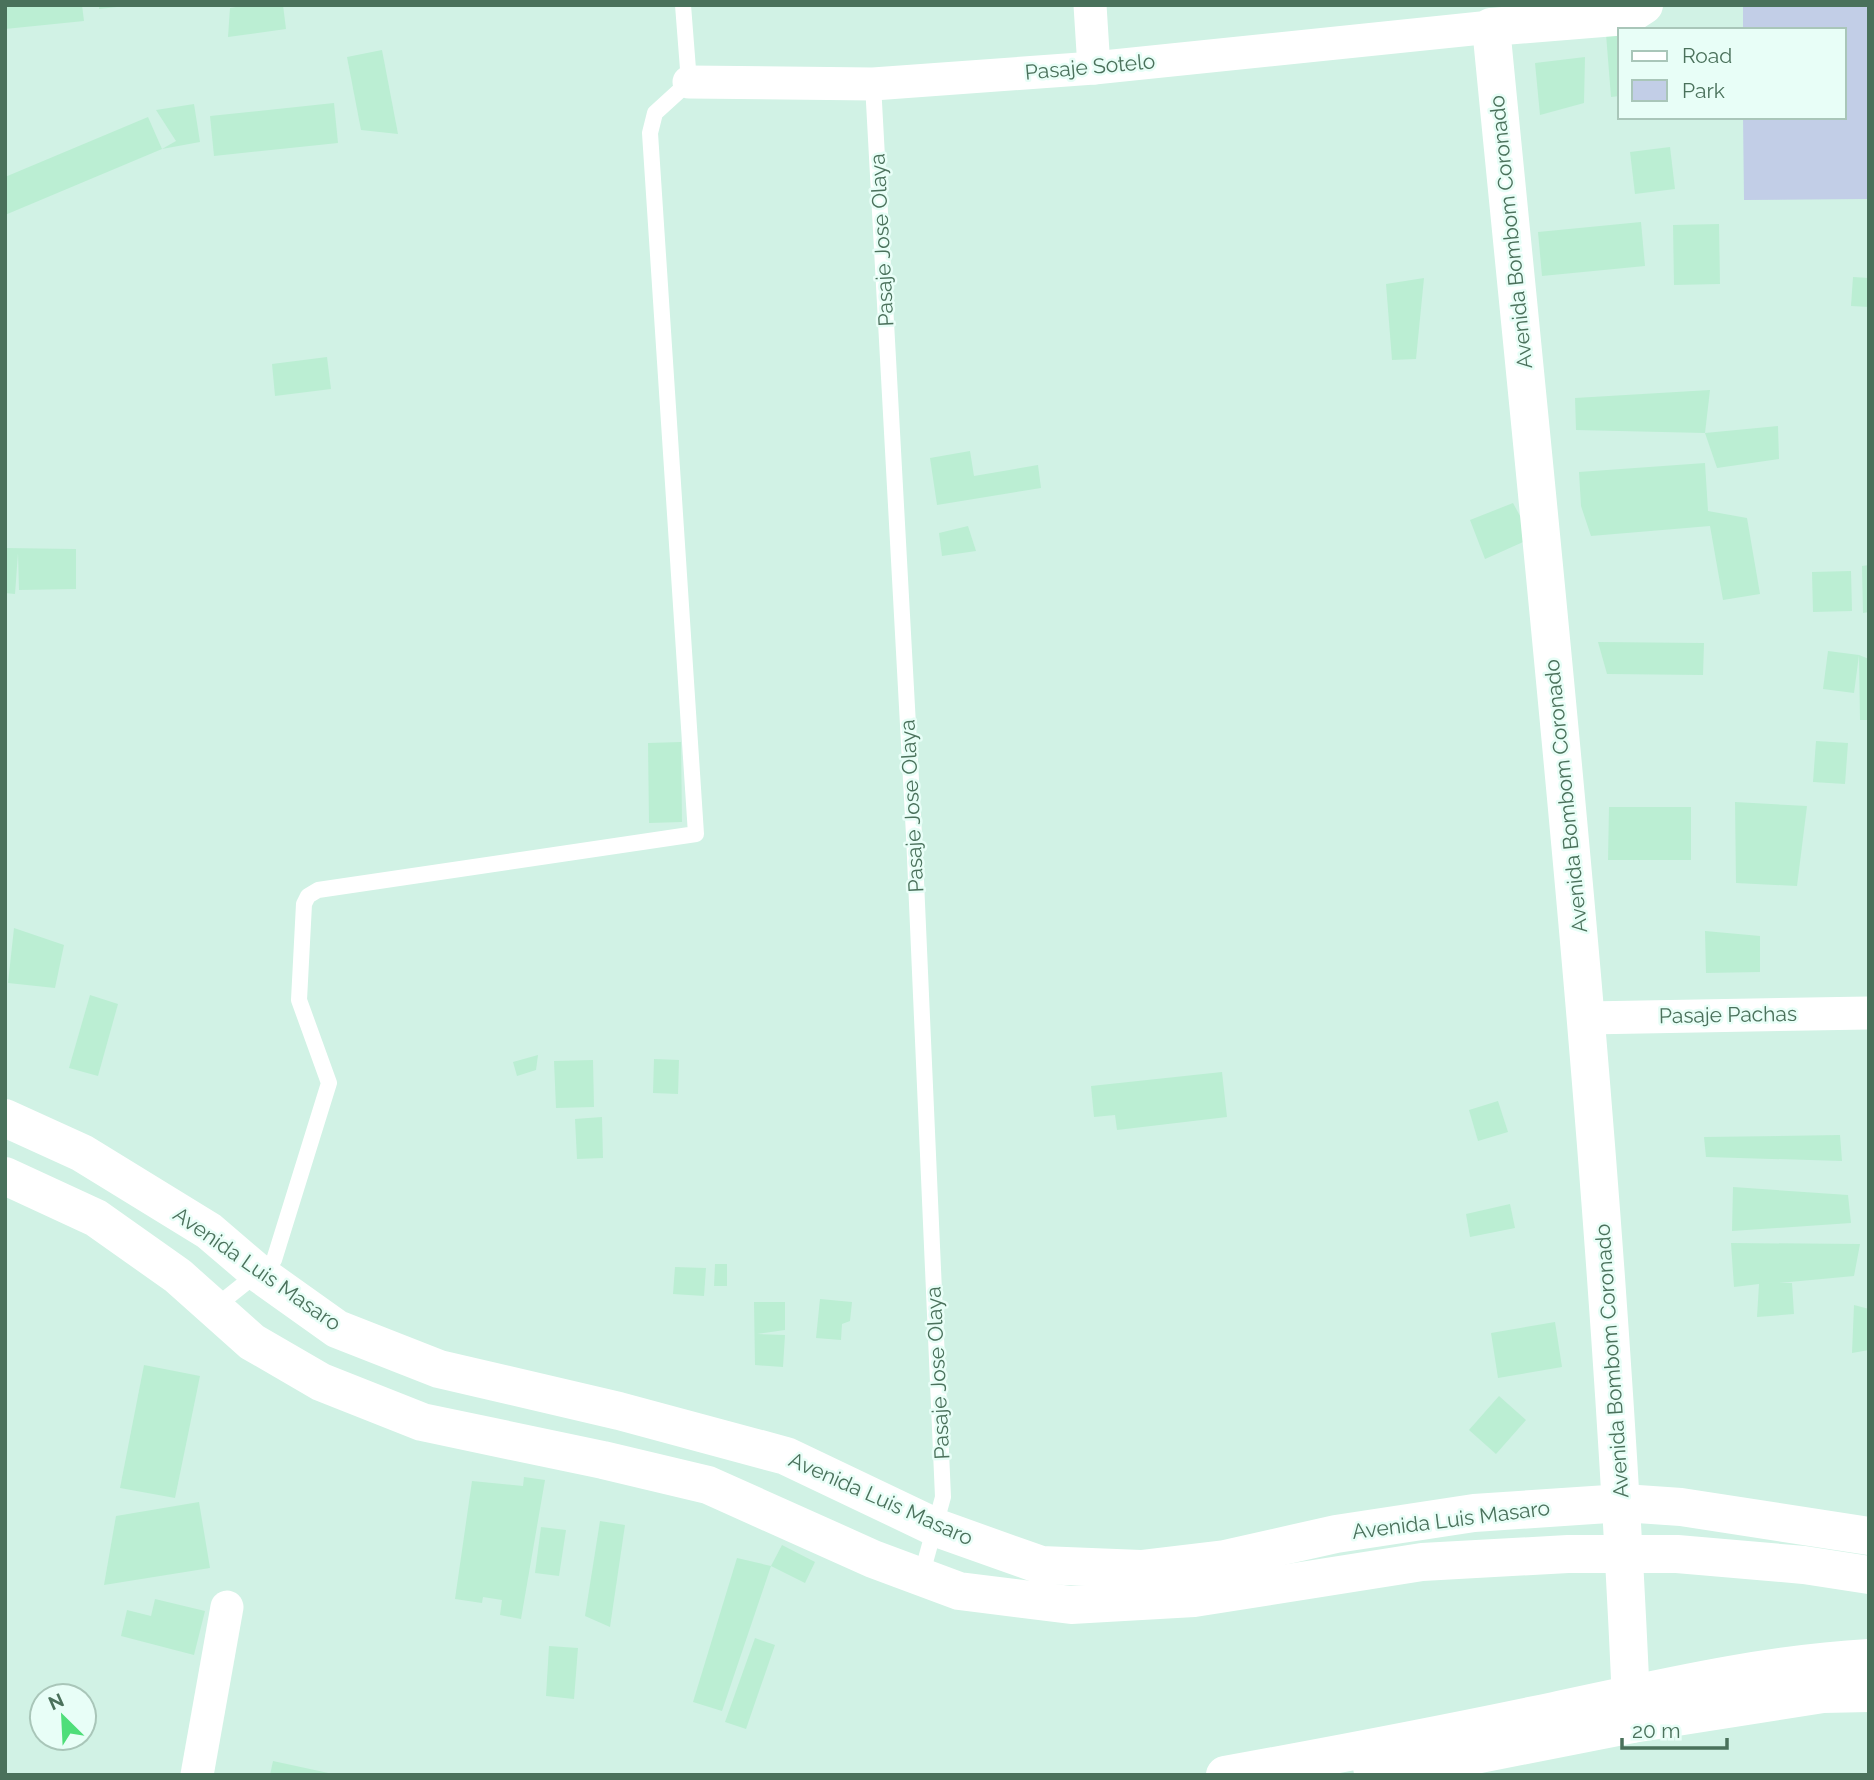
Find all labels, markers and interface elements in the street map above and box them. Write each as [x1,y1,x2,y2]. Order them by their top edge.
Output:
legend [1618,28,1846,119]
text: Road [1682,43,1732,68]
street label: Pasaje Sotelo [1024,48,1156,85]
text: Park [1682,78,1725,103]
street label: Avenida Bombom Coronado [1484,94,1537,370]
street label: Pasaje Jose Olaya [864,153,899,327]
street label: Avenida Bombom Coronado [1539,658,1592,934]
street label: Pasaje Jose Olaya [894,719,929,893]
street label: Pasaje Pachas [1659,1001,1797,1028]
street label: Avenida Luis Masaro [169,1201,346,1336]
street label: Avenida Bombom Coronado [1589,1223,1634,1499]
street label: Pasaje Jose Olaya [920,1286,955,1460]
street label: Avenida Luis Masaro [785,1447,977,1550]
street label: Avenida Luis Masaro [1351,1495,1551,1544]
north arrow [28,1682,98,1752]
text: N [45,1688,67,1714]
scale bar [1622,1706,1727,1750]
text: 20 m [1632,1718,1680,1743]

